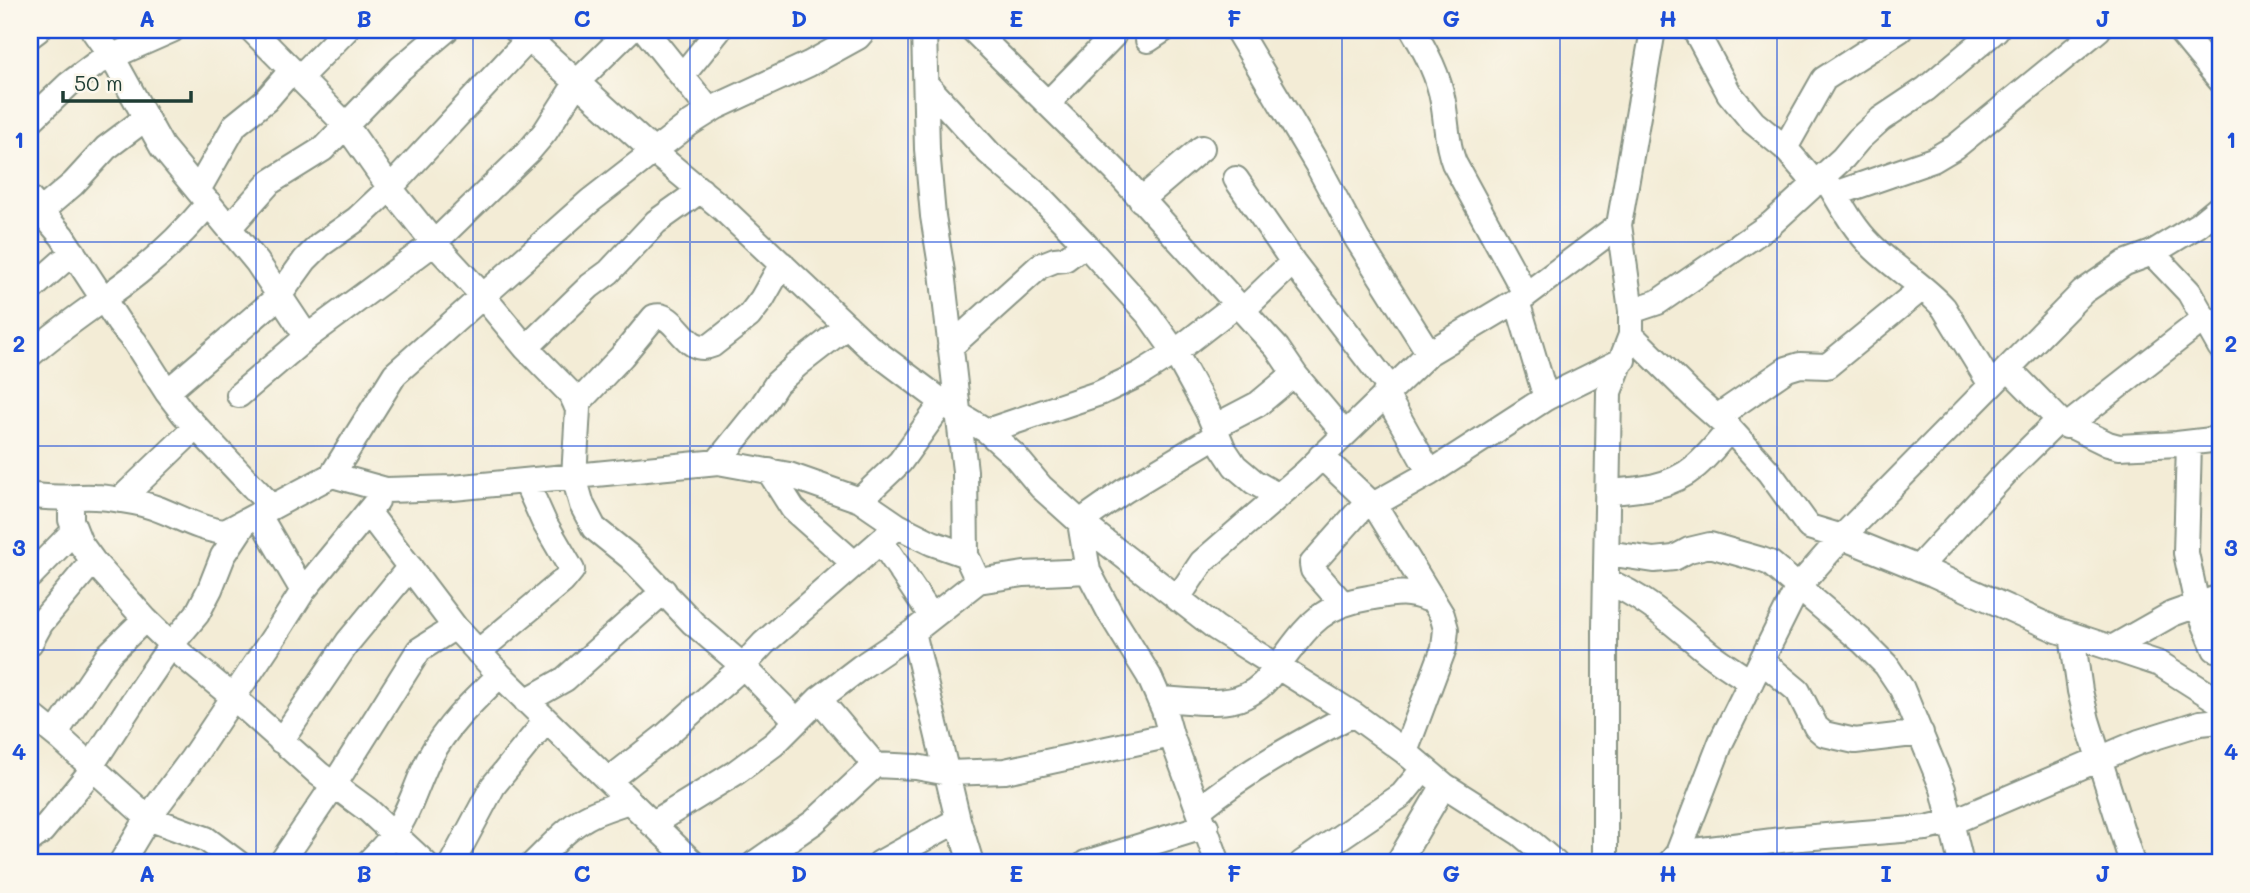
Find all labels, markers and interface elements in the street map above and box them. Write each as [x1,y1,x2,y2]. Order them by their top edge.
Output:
text: A [139,3,155,33]
text: B [356,3,372,33]
text: C [573,3,591,33]
text: D [791,3,807,33]
text: E [1009,3,1023,33]
text: F [1227,3,1241,33]
text: G [1442,3,1460,33]
text: H [1659,3,1677,33]
text: I [1880,3,1892,33]
text: J [2095,3,2111,33]
scale bar [63,60,191,104]
text: 50 m [74,69,123,96]
text: 1 [14,124,24,154]
text: 1 [2226,124,2236,154]
text: 2 [13,328,25,358]
text: 2 [2225,328,2237,358]
text: 3 [12,532,26,562]
text: 3 [2224,532,2238,562]
text: 4 [12,736,26,766]
text: 4 [2224,736,2238,766]
text: A [139,858,155,888]
text: B [356,858,372,888]
text: C [573,858,591,888]
text: D [791,858,807,888]
text: E [1009,858,1023,888]
text: F [1227,858,1241,888]
text: G [1442,858,1460,888]
text: H [1659,858,1677,888]
text: I [1880,858,1892,888]
text: J [2095,858,2111,888]

